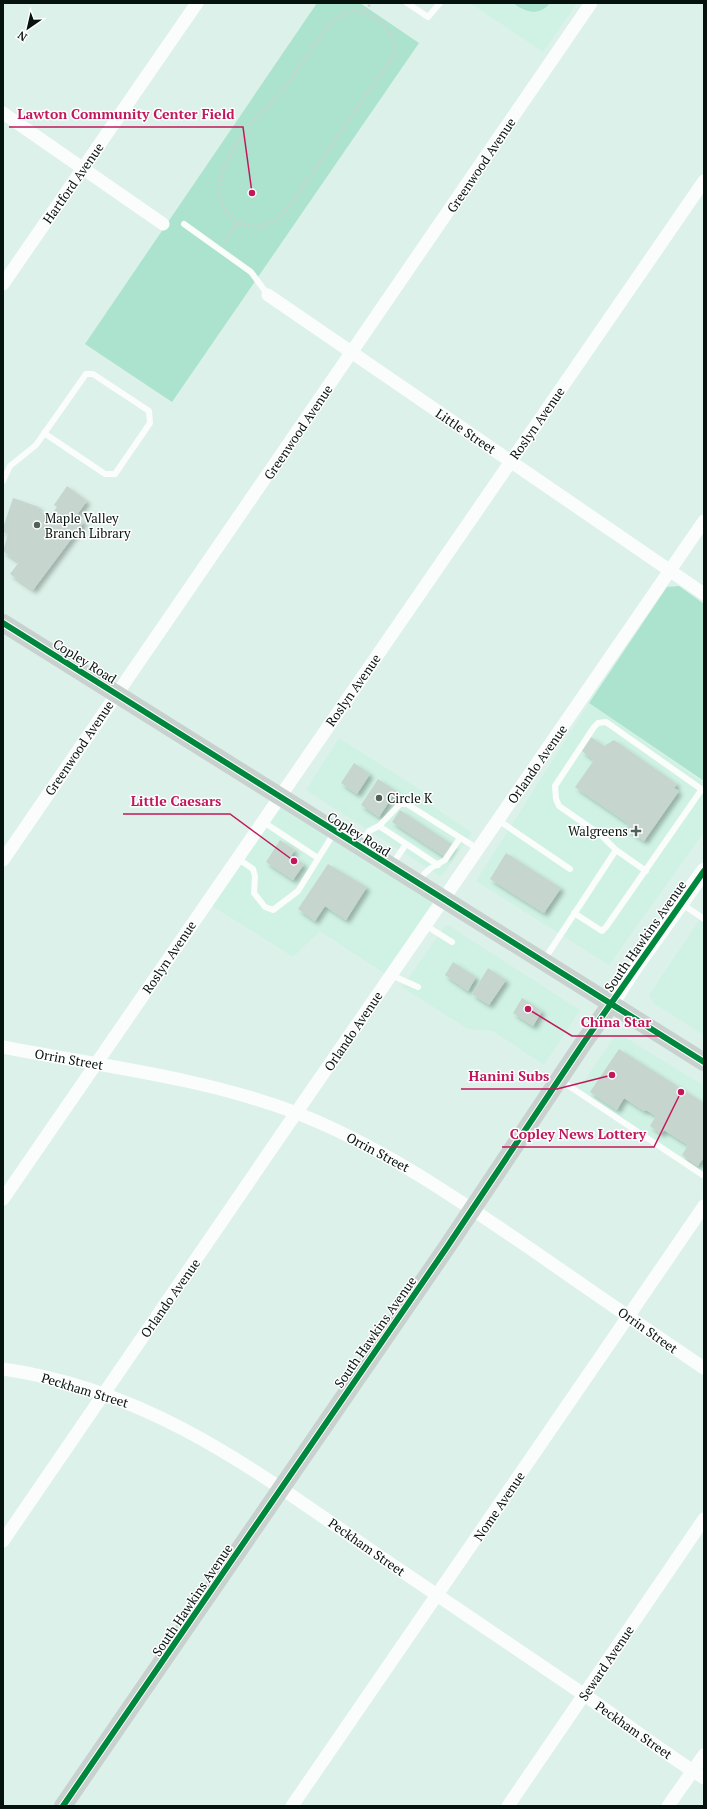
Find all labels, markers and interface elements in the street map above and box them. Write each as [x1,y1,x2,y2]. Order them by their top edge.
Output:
north arrow [8,8,48,48]
text: N [14,28,30,44]
callout: Lawton Community Center Field [9,101,243,127]
text: Lawton Community Center Field [17,104,235,123]
street label: Greenwood Avenue [442,114,520,216]
street label: Hartford Avenue [38,139,108,227]
street label: Greenwood Avenue [259,381,337,483]
street label: Roslyn Avenue [505,383,569,463]
street label: Little Street [432,404,500,458]
place label: Maple Valley Branch Library [45,509,131,542]
marker: Maple Valley Branch Library [32,520,42,530]
street label: Copley Road [50,634,120,688]
street label: Roslyn Avenue [321,650,385,730]
street label: Greenwood Avenue [40,697,118,799]
street label: Orlando Avenue [503,721,571,807]
callout: Little Caesars [123,788,230,814]
place label: Circle K [387,789,433,807]
text: Little Caesars [131,791,221,810]
marker: Circle K [374,793,384,803]
street label: Copley Road [324,807,394,861]
place label: Walgreens [568,822,628,840]
marker: Walgreens [631,826,641,836]
street label: South Hawkins Avenue [600,877,690,995]
street label: Roslyn Avenue [138,917,200,997]
street label: Orlando Avenue [320,988,386,1074]
callout: China Star [572,1010,659,1036]
text: China Star [581,1012,651,1031]
street label: Orrin Street [33,1044,105,1074]
callout: Hanini Subs [461,1063,557,1089]
text: Hanini Subs [469,1066,549,1085]
callout: Copley News Lottery [502,1121,654,1147]
text: Copley News Lottery [510,1124,647,1143]
street label: Orrin Street [343,1128,413,1176]
street label: Orlando Avenue [136,1255,204,1341]
street label: South Hawkins Avenue [330,1273,420,1391]
street label: Orrin Street [615,1303,682,1357]
street label: Peckham Street [39,1368,131,1412]
street label: Nome Avenue [469,1468,529,1544]
street label: Peckham Street [325,1514,409,1580]
street label: South Hawkins Avenue [148,1540,236,1660]
street label: Seward Avenue [574,1622,638,1704]
street label: Peckham Street [592,1697,676,1763]

